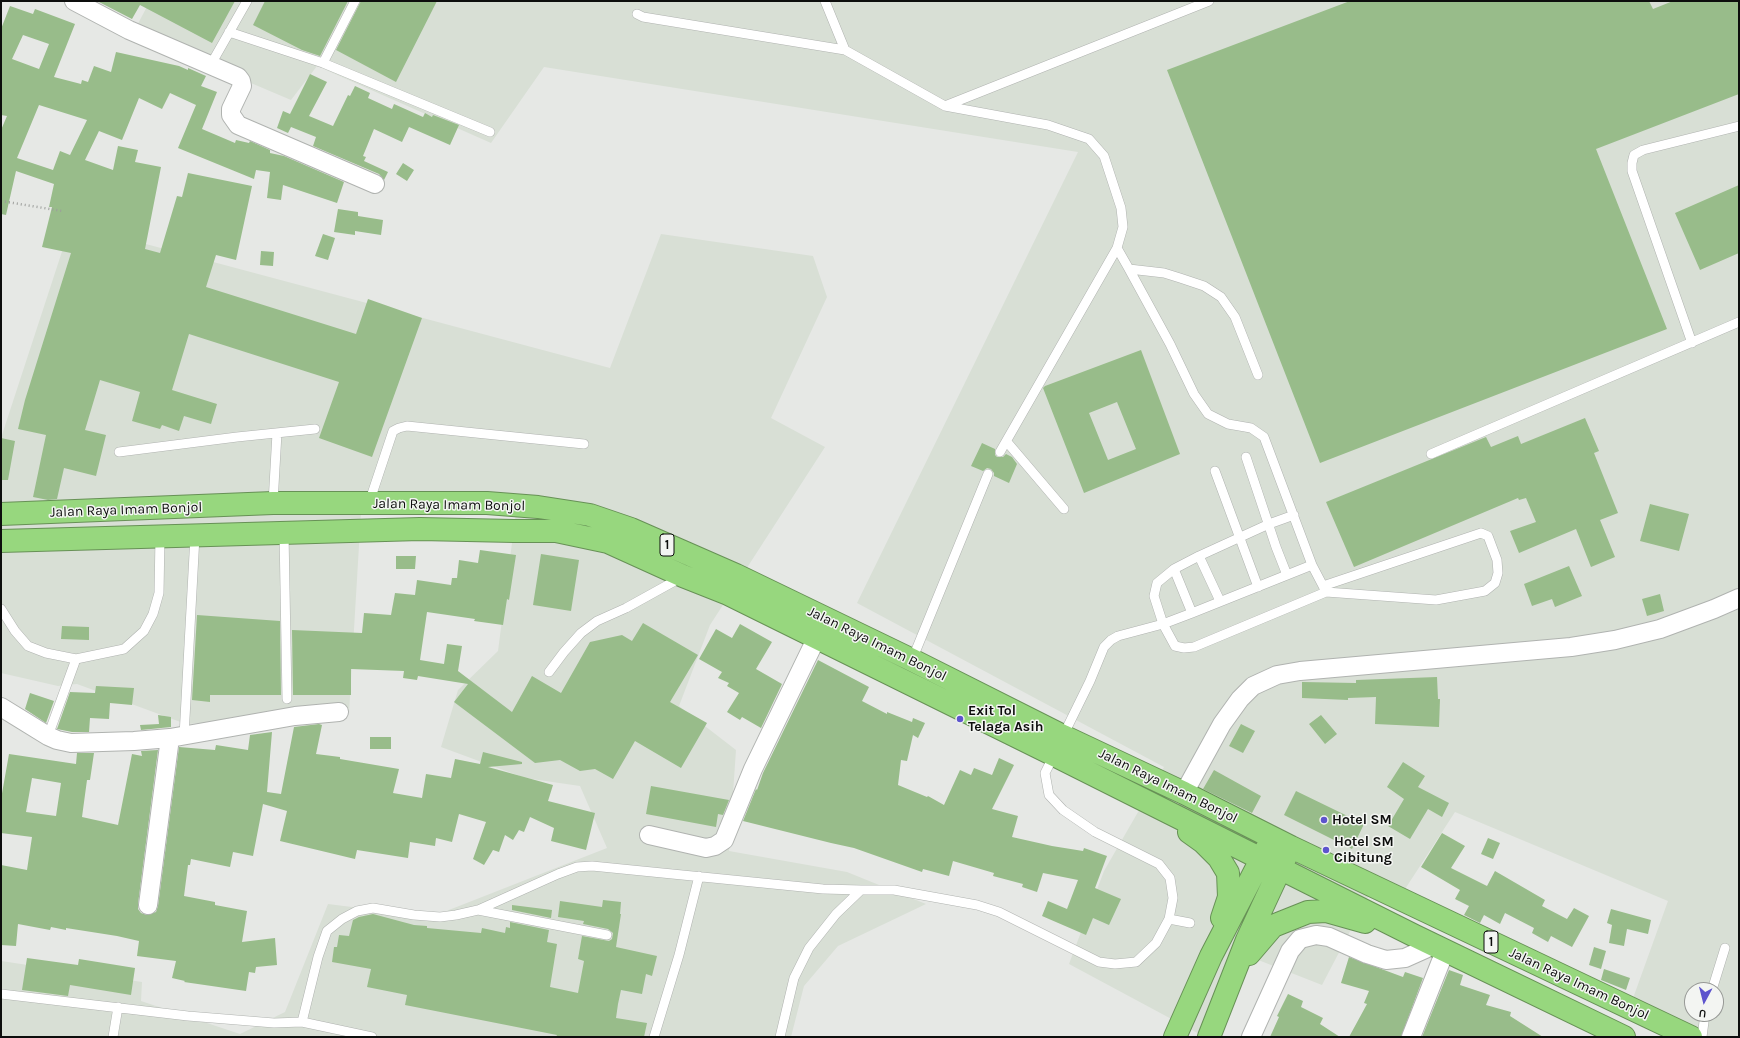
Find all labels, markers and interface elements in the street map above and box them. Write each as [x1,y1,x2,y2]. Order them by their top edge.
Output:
street label: Jalan Raya Imam Bonjol [373,495,525,515]
street label: Jalan Raya Imam Bonjol [50,499,202,521]
road number: 1 [660,534,674,556]
street label: Jalan Raya Imam Bonjol [805,603,949,685]
place label: Exit Tol Telaga Asih [968,703,1043,736]
marker: Exit Tol Telaga Asih [955,714,965,724]
street label: Jalan Raya Imam Bonjol [1096,745,1240,827]
place label: Hotel SM [1332,812,1392,828]
marker: Hotel SM [1319,815,1329,825]
place label: Hotel SM Cibitung [1334,834,1394,866]
marker: Hotel SM Cibitung [1321,845,1331,855]
road number: 1 [1484,931,1498,953]
street label: Jalan Raya Imam Bonjol [1506,944,1652,1024]
north arrow [1684,982,1724,1022]
text: U [1698,1007,1707,1020]

